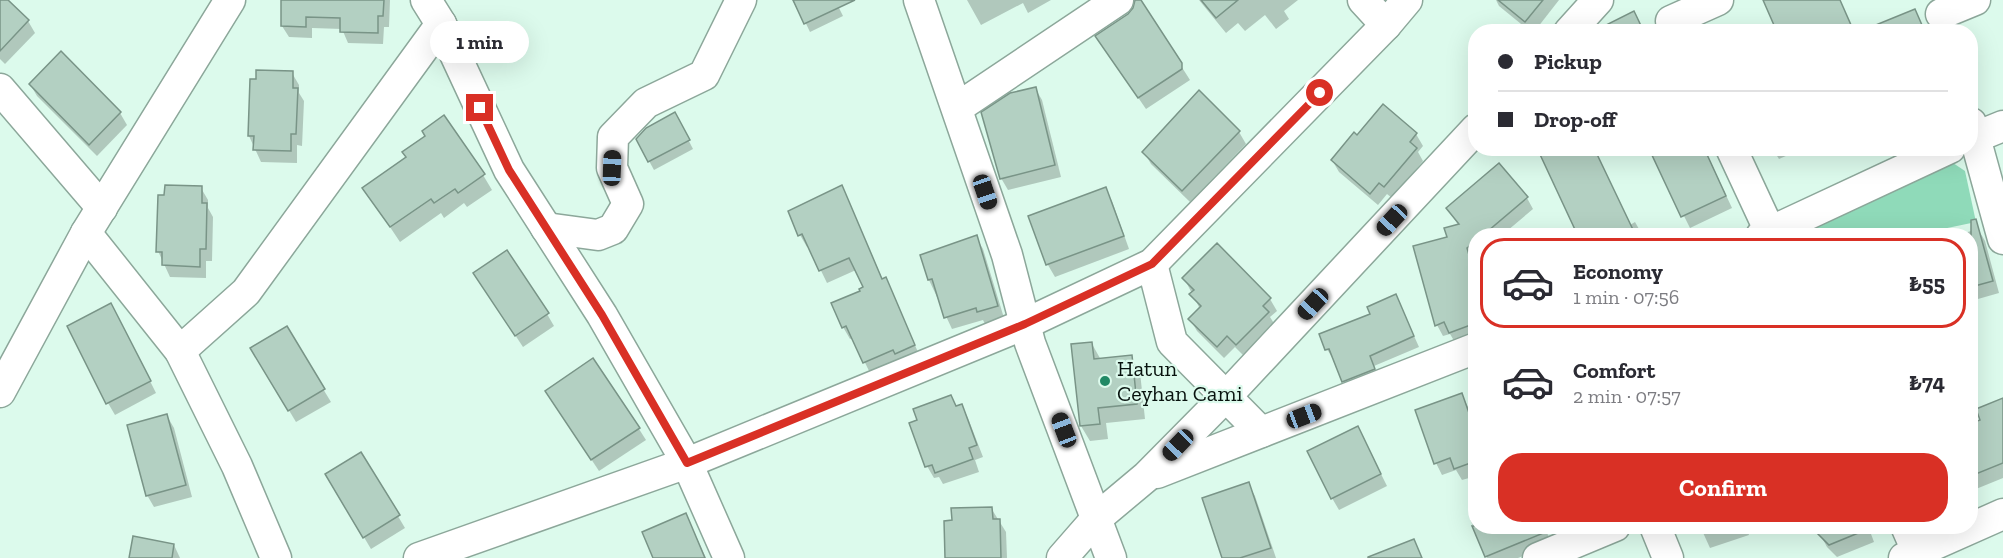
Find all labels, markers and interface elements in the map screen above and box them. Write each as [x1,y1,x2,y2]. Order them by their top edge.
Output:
callout: 1 min [430,21,530,63]
text: 1 min [456,30,503,54]
text: Pickup [1534,48,1602,75]
route start [1306,79,1333,106]
route end [466,94,493,121]
text: Drop-off [1534,106,1616,133]
car [602,150,622,186]
car [971,172,999,212]
car [1373,201,1411,239]
icon: car [1501,256,1555,310]
text: Economy [1573,258,1663,285]
text: ₺55 [1909,270,1945,297]
car [1294,285,1332,323]
text: 1 min · 07:56 [1573,285,1679,309]
place label: Hatun Ceyhan Cami [1117,355,1243,407]
icon: car [1501,355,1555,409]
text: Comfort [1573,357,1655,384]
text: ₺74 [1909,369,1945,396]
marker: Hatun Ceyhan Cami [1098,374,1112,388]
text: 2 min · 07:57 [1573,384,1681,408]
car [1284,401,1324,431]
car [1049,410,1079,450]
car [1159,426,1197,464]
button: Confirm [1498,453,1948,522]

